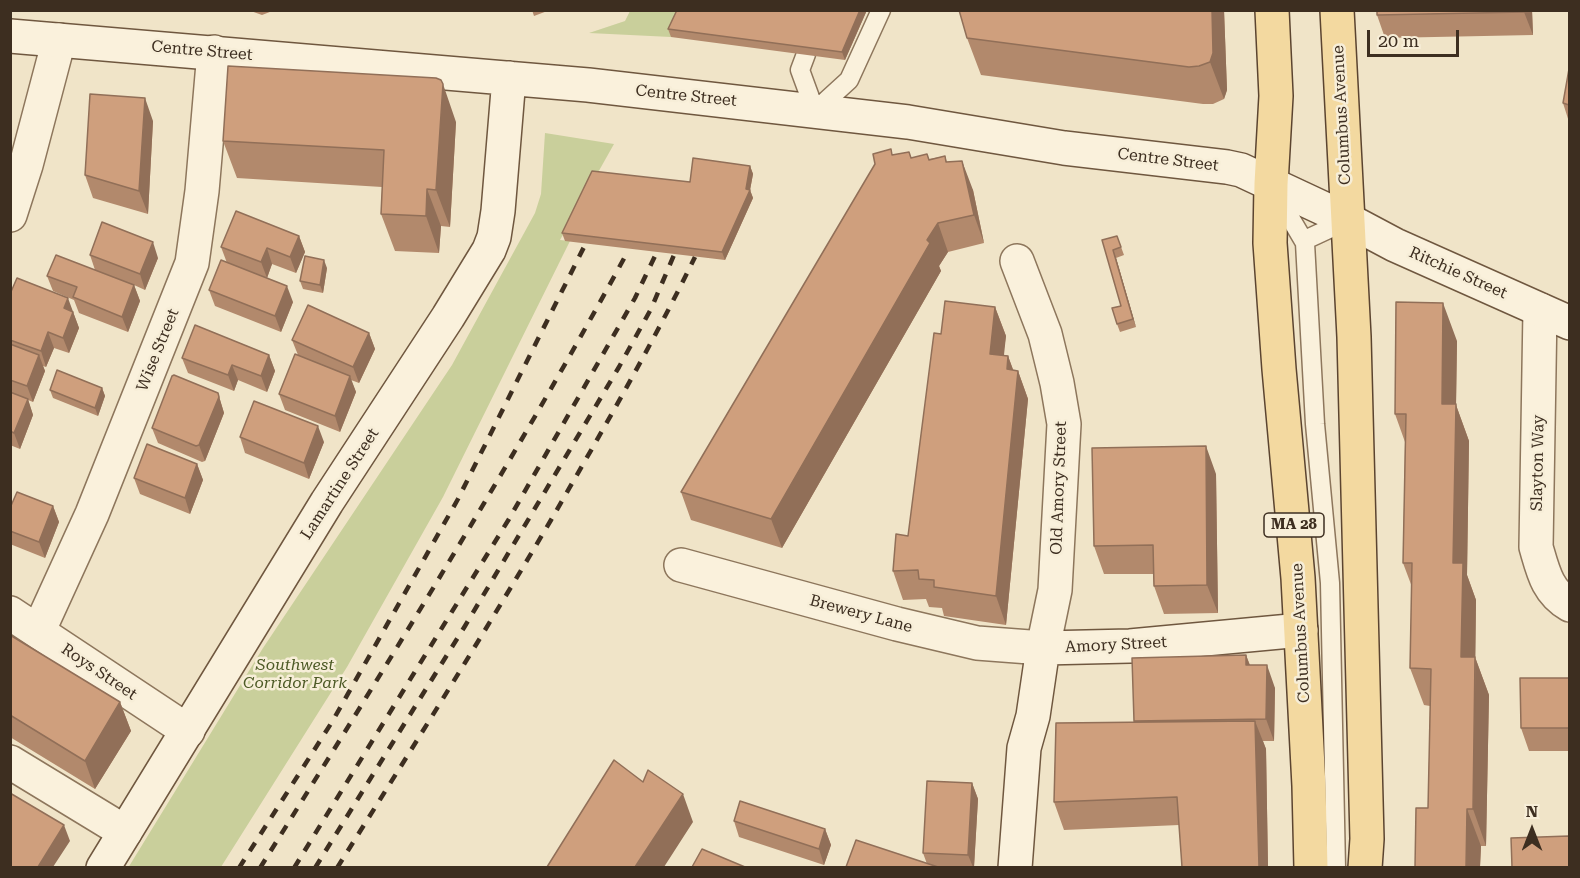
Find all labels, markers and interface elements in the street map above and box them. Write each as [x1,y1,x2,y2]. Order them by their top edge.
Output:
scale bar [1370,18,1462,56]
text: 20 m [1378,30,1419,51]
street label: Centre Street [150,37,254,65]
street label: Columbus Avenue [1329,45,1355,185]
street label: Centre Street [634,81,738,111]
street label: Centre Street [1116,144,1220,176]
street label: Ritchie Street [1406,243,1510,303]
street label: Wise Street [133,306,183,394]
street label: Slayton Way [1528,415,1548,511]
street label: Old Amory Street [1047,421,1071,555]
street label: Lamartine Street [297,425,383,543]
road number: MA 28 [1264,513,1324,537]
street label: Columbus Avenue [1288,563,1314,703]
street label: Brewery Lane [807,591,915,637]
street label: Amory Street [1065,633,1167,657]
street label: Roys Street [57,640,141,704]
park label: Southwest Corridor Park [243,655,347,693]
north arrow [1502,800,1562,860]
text: N [1526,802,1538,821]

